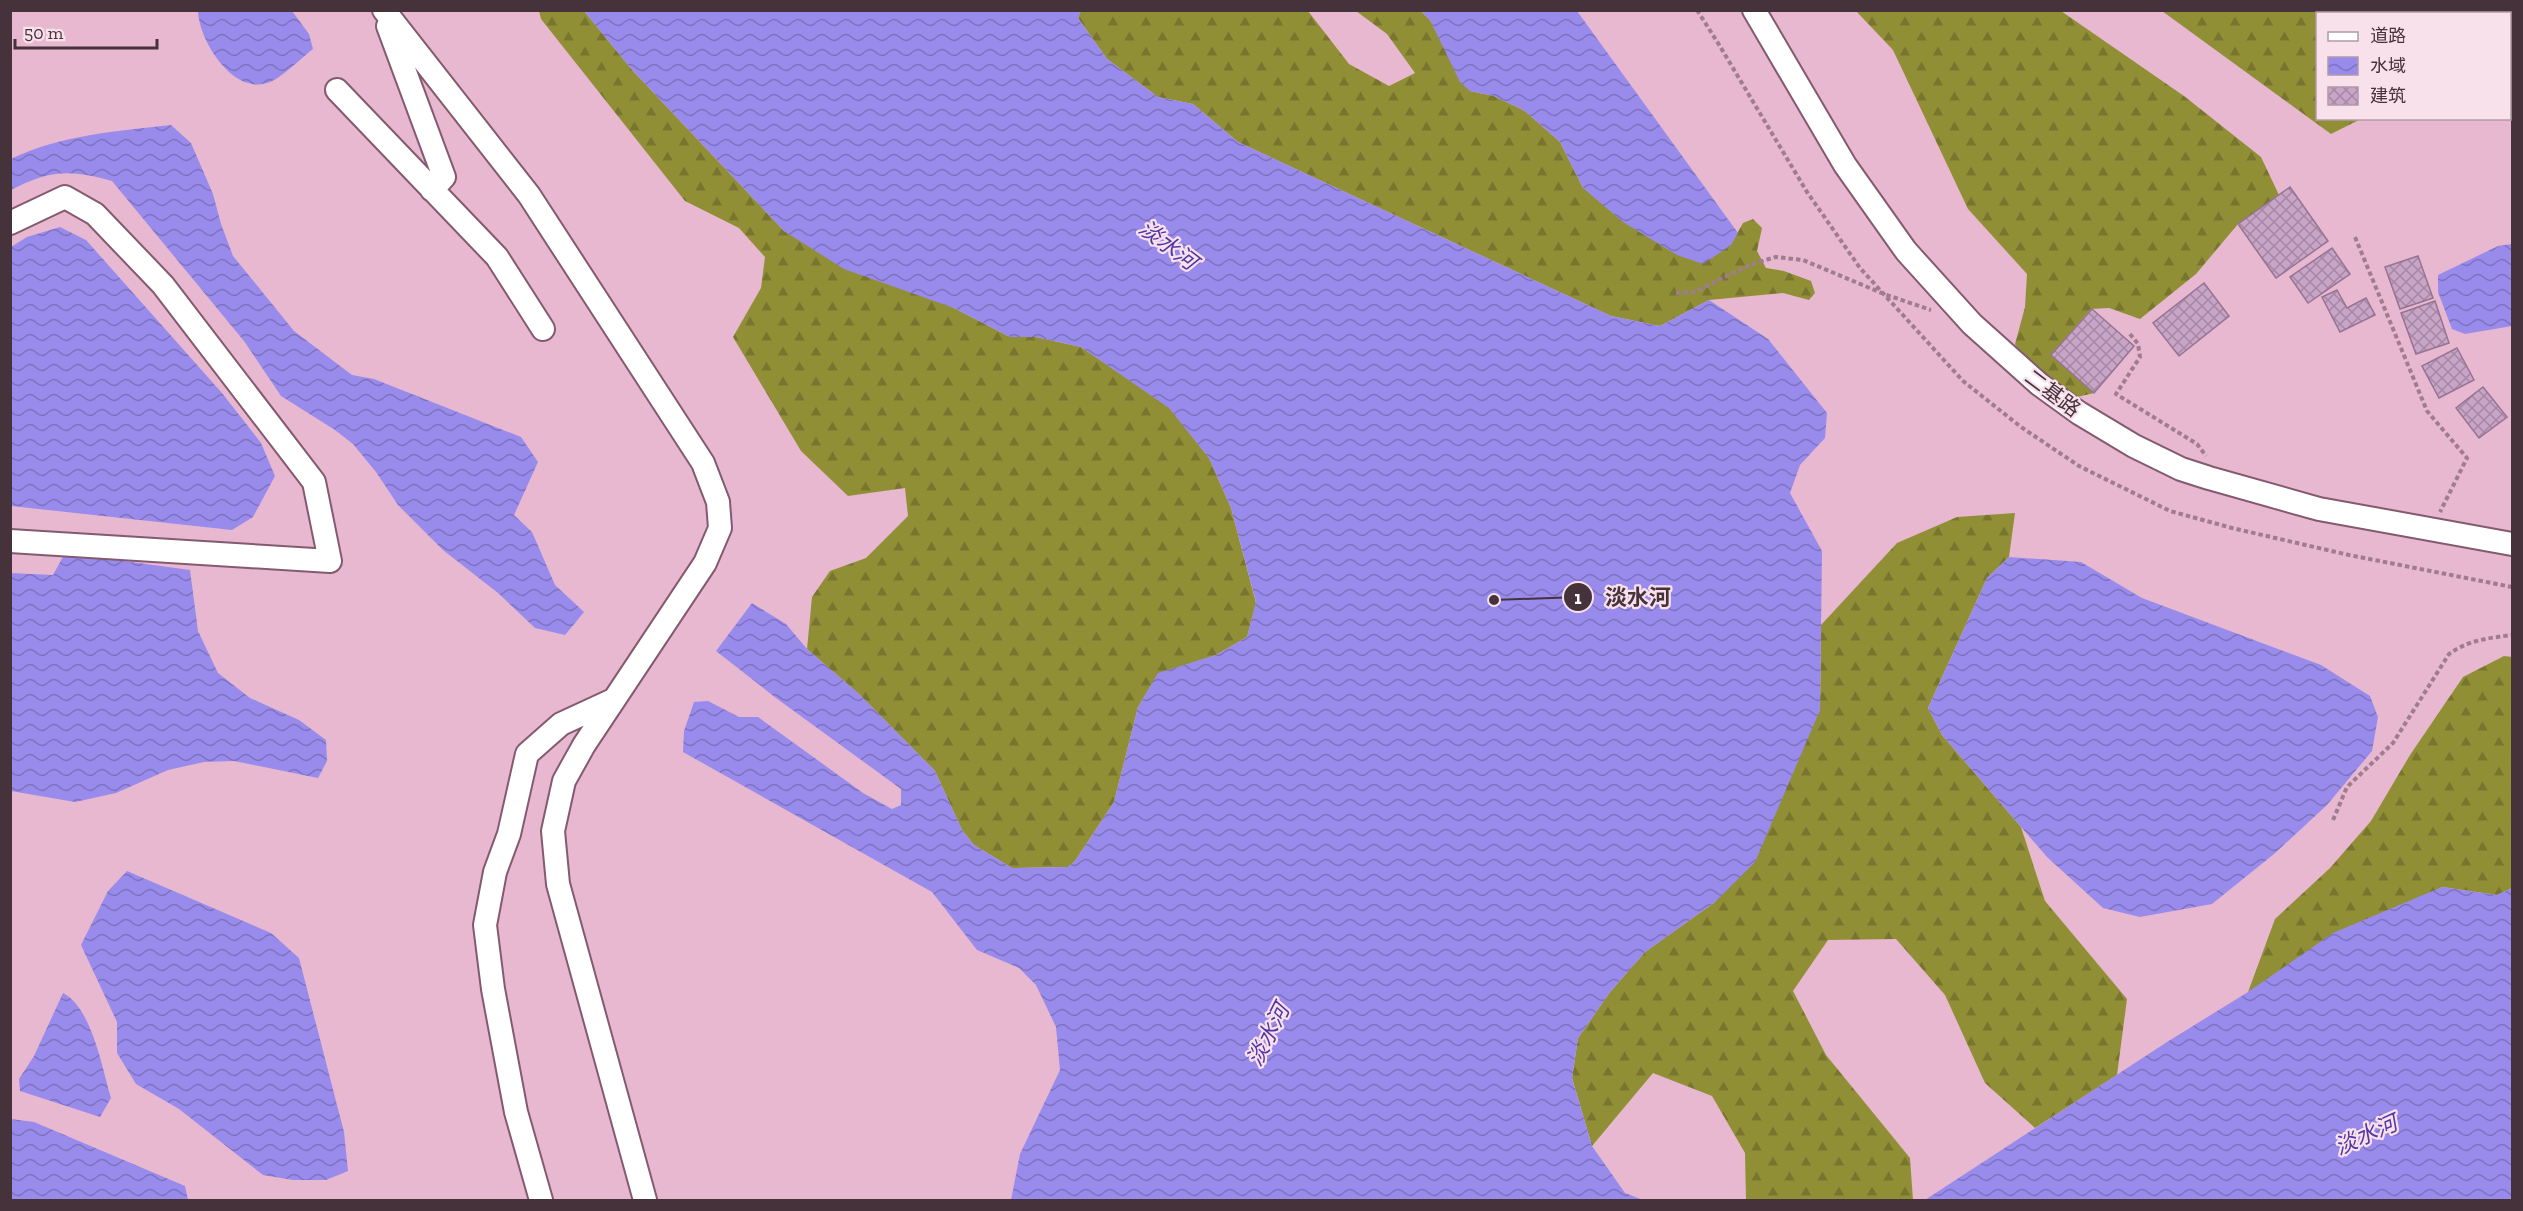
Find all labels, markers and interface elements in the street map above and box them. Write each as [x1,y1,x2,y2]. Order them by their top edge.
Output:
scale bar [15,12,158,50]
legend [2316,12,2511,120]
text: 50 m [24,22,64,44]
text: 道路 [2370,25,2406,47]
text: 水域 [2370,55,2406,77]
text: 建筑 [2370,85,2406,107]
water label: 淡水河 [1134,214,1206,278]
street label: 二基路 [2020,364,2086,422]
callout: 淡水河 [1563,577,1683,617]
text: 淡水河 [1605,584,1671,611]
text: 1 [1574,587,1582,609]
water label: 淡水河 [1241,996,1297,1071]
water label: 淡水河 [2330,1108,2405,1161]

